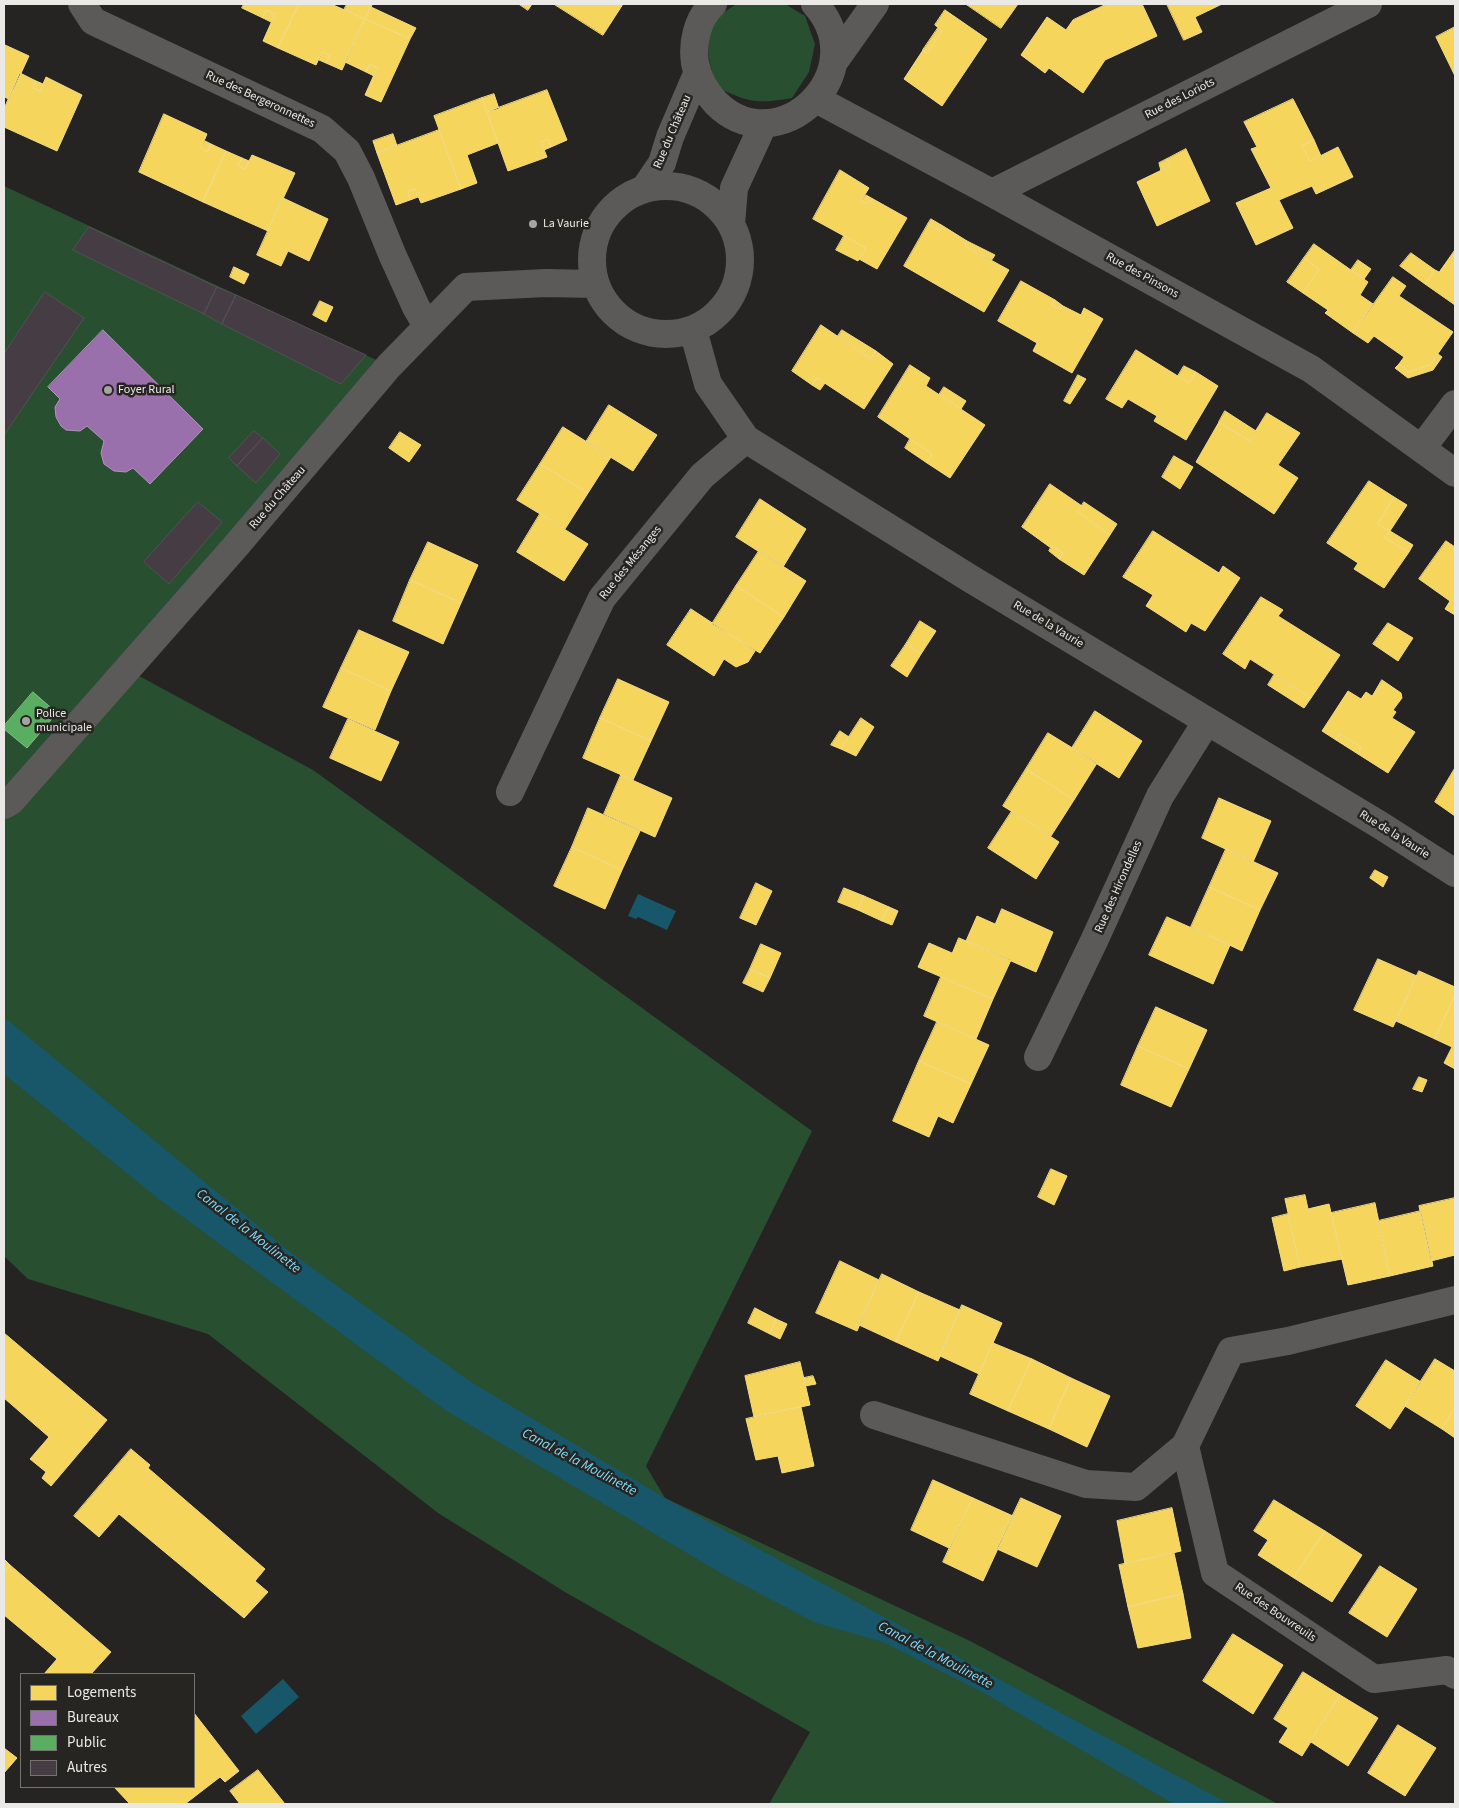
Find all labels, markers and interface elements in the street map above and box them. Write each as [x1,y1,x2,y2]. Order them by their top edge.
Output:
street label: Rue des Bergeronnettes [203,68,317,132]
street label: Rue des Loriots [1143,75,1217,123]
street label: Rue du Château [651,93,695,171]
place label: La Vaurie [543,217,589,231]
marker: La Vaurie [527,218,539,230]
street label: Rue des Pinsons [1103,250,1181,302]
place label: Foyer Rural [118,383,175,397]
marker: Foyer Rural [102,384,114,396]
street label: Rue du Château [247,464,309,532]
street label: Rue des Mésanges [597,523,665,603]
street label: Rue de la Vaurie [1010,598,1086,652]
place label: Police municipale [36,707,92,735]
marker: Police municipale [20,715,32,727]
street label: Rue de la Vaurie [1356,808,1432,862]
street label: Rue des Hirondelles [1092,839,1146,935]
water label: Canal de la Moulinette [192,1186,304,1278]
water label: Canal de la Moulinette [519,1426,639,1500]
street label: Rue des Bouvreuils [1232,1580,1318,1646]
water label: Canal de la Moulinette [875,1619,995,1693]
legend [20,1673,195,1788]
text: Logements [67,1682,136,1703]
text: Bureaux [67,1707,119,1728]
text: Public [67,1732,106,1753]
text: Autres [67,1757,107,1778]

